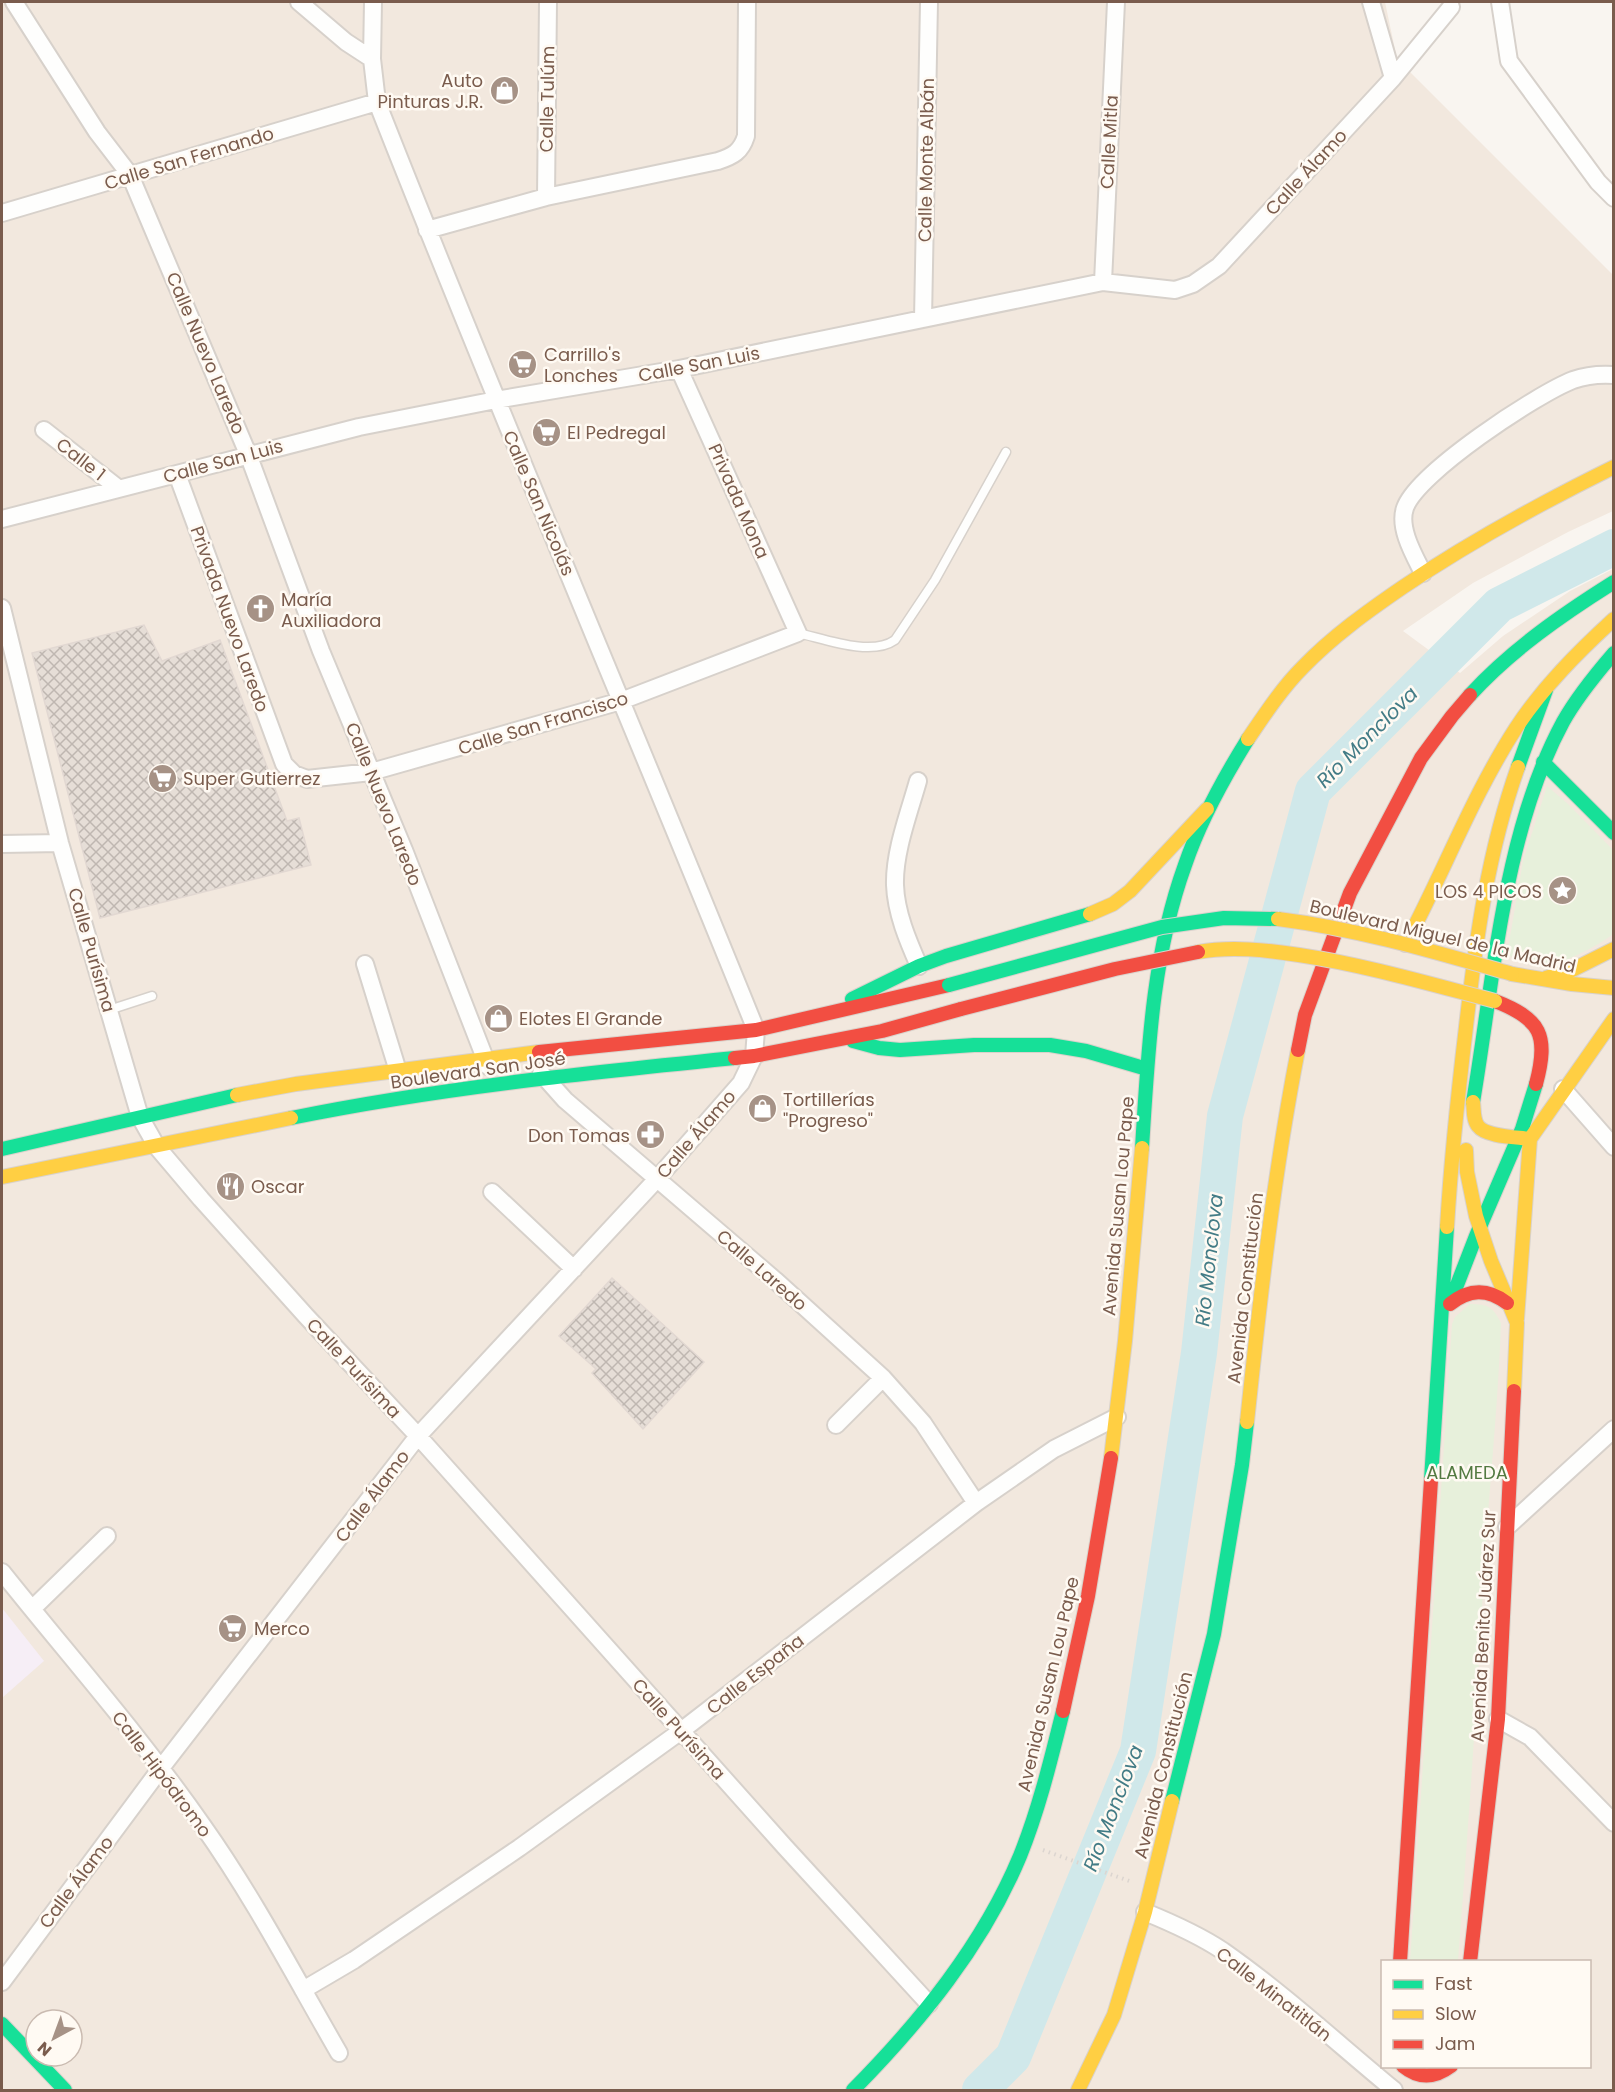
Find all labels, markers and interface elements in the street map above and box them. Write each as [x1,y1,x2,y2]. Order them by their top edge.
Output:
street label: Calle Tulúm [534,45,560,153]
place label: Auto Pinturas J.R. [377,68,483,114]
shop icon: Auto Pinturas J.R. [488,74,520,106]
street label: Calle Monte Albán [912,78,940,242]
street label: Calle Mitla [1094,94,1124,190]
street label: Calle San Fernando [101,120,277,196]
street label: Calle Álamo [1259,123,1353,221]
street label: Calle Nuevo Laredo [160,268,252,438]
street label: Calle San Luis [636,340,762,388]
place label: Carrillo's Lonches [544,342,621,388]
supermarket icon: Carrillo's Lonches [507,348,539,380]
supermarket icon: El Pedregal [530,416,562,448]
place label: El Pedregal [567,420,666,445]
street label: Calle San Nicolás [497,427,581,579]
street label: Calle 1 [51,432,111,486]
street label: Calle San Luis [160,433,286,489]
street label: Privada Mona [702,439,776,563]
street label: Privada Nuevo Laredo [185,523,275,715]
place label: María Auxiliadora [281,587,381,633]
church icon: María Auxiliadora [244,593,276,625]
water label: Río Monclova [1310,680,1424,794]
street label: Calle San Francisco [455,685,631,761]
street label: Calle Nuevo Laredo [340,719,428,889]
supermarket icon: Super Gutierrez [146,762,178,794]
place label: Super Gutierrez [183,766,320,791]
place icon: LOS 4 PICOS [1547,875,1579,907]
place label: LOS 4 PICOS [1435,879,1542,904]
street label: Calle Purísima [62,885,122,1015]
street label: Boulevard Miguel de la Madrid [1308,893,1578,979]
shop icon: Elotes El Grande [482,1002,514,1034]
place label: Elotes El Grande [519,1006,662,1031]
street label: Boulevard San José [389,1045,567,1095]
street label: Calle Álamo [651,1084,741,1184]
place label: Tortillerías "Progreso" [783,1087,875,1133]
shop icon: Tortillerías "Progreso" [746,1093,778,1125]
street label: Avenida Susan Lou Pape [1096,1095,1140,1317]
pharmacy icon: Don Tomas [635,1119,667,1151]
place label: Don Tomas [528,1123,630,1148]
restaurant icon: Oscar [214,1170,246,1202]
place label: Oscar [251,1174,305,1199]
street label: Avenida Constitución [1221,1191,1269,1385]
water label: Río Monclova [1188,1192,1230,1328]
street label: Calle Laredo [711,1224,813,1316]
street label: Calle Purísima [301,1312,407,1424]
street label: Calle Álamo [329,1445,415,1547]
park label: ALAMEDA [1426,1460,1508,1485]
street label: Avenida Benito Juárez Sur [1464,1509,1502,1743]
street label: Avenida Susan Lou Pape [1011,1574,1085,1794]
supermarket icon: Merco [217,1612,249,1644]
place label: Merco [254,1616,310,1641]
street label: Calle España [701,1628,809,1720]
street label: Avenida Constitución [1128,1669,1198,1861]
street label: Calle Purísima [627,1673,731,1785]
street label: Calle Hipódromo [106,1706,218,1842]
water label: Río Monclova [1076,1741,1150,1875]
street label: Calle Álamo [33,1831,119,1933]
street label: Calle Minatitlán [1211,1941,1337,2047]
legend [1381,1960,1591,2068]
text: Fast [1435,1971,1472,1996]
text: Slow [1435,2001,1477,2026]
north arrow [24,2008,84,2068]
text: Jam [1435,2031,1475,2056]
text: N [32,2036,57,2062]

